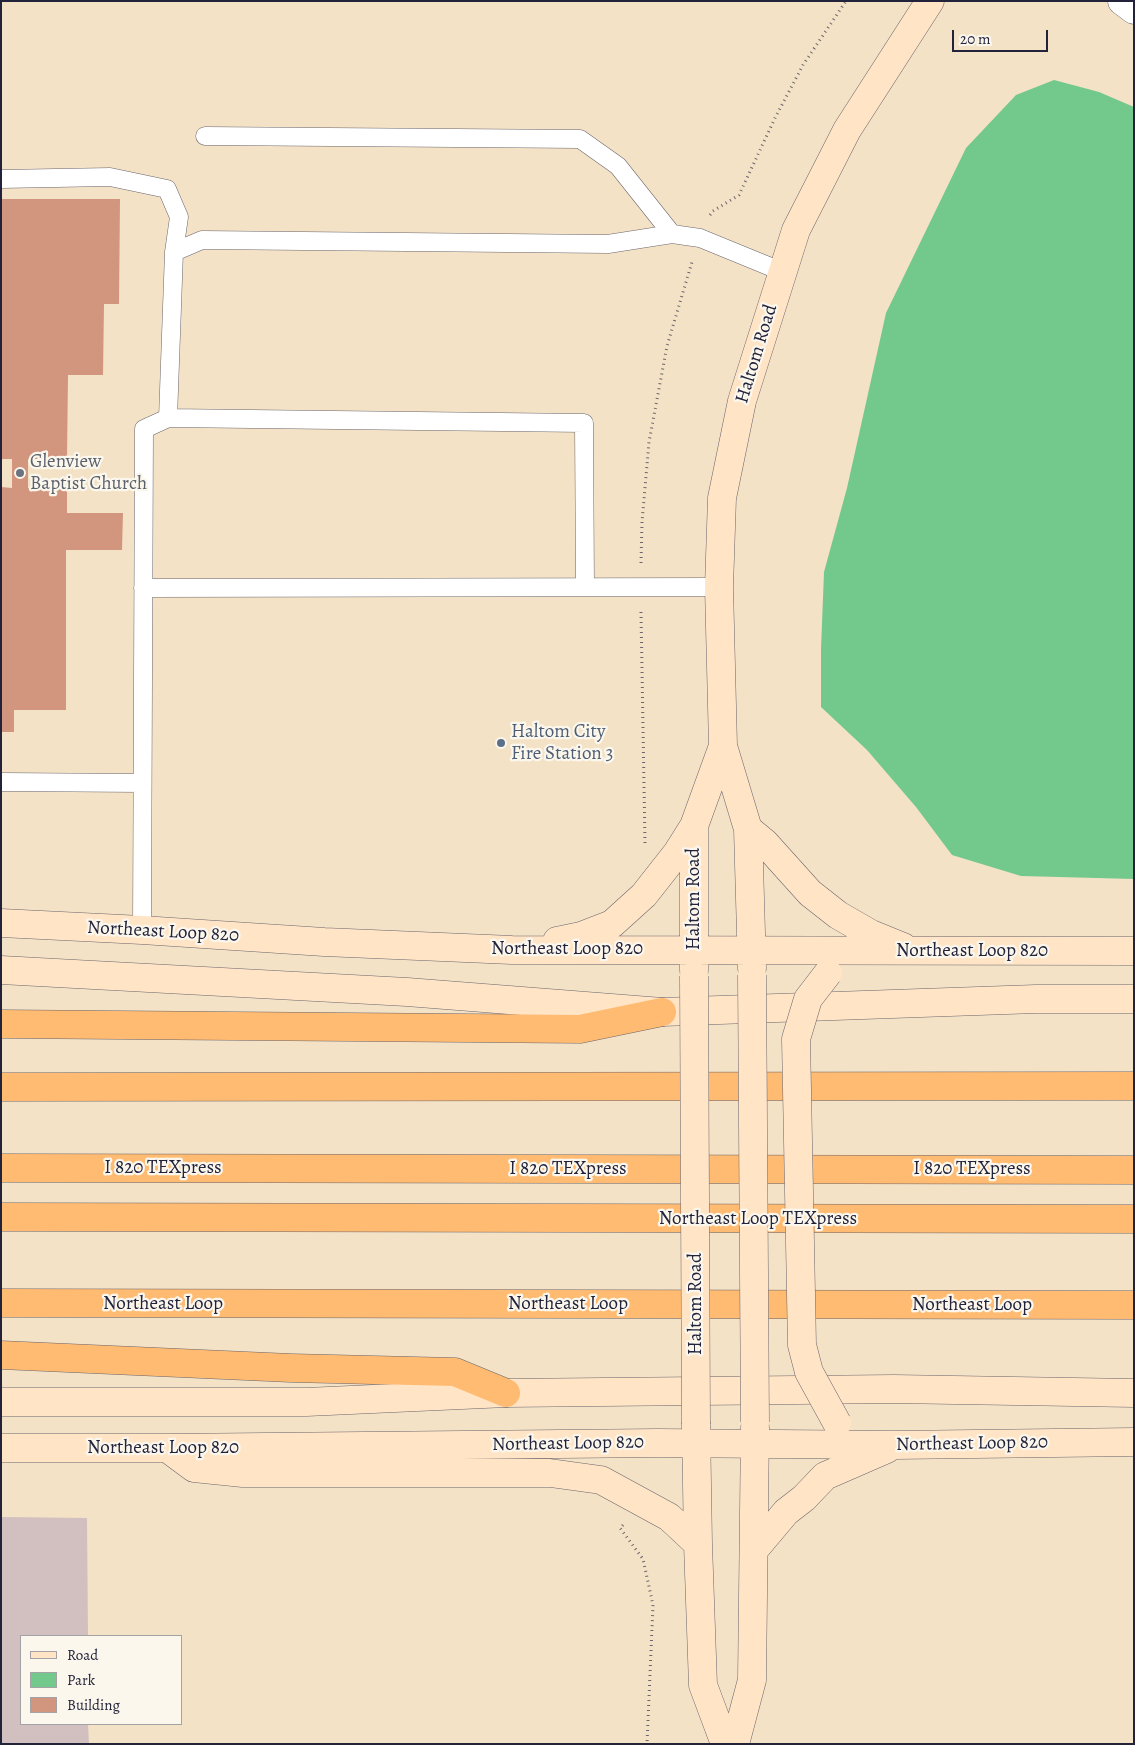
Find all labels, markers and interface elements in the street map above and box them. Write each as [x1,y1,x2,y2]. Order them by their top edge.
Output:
scale bar [955,20,1051,52]
text: 20 m [960,29,991,49]
street label: Haltom Road [731,302,783,406]
place label: Glenview Baptist Church [30,451,147,495]
marker: Glenview Baptist Church [14,467,26,479]
place label: Haltom City Fire Station 3 [511,721,613,765]
marker: Haltom City Fire Station 3 [495,737,507,749]
street label: Haltom Road [683,848,705,950]
street label: Northeast Loop 820 [86,917,240,947]
street label: Northeast Loop 820 [491,938,643,960]
street label: Northeast Loop 820 [896,940,1048,962]
street label: I 820 TEXpress [104,1157,222,1179]
street label: I 820 TEXpress [509,1158,627,1180]
street label: I 820 TEXpress [913,1158,1031,1180]
street label: Northeast Loop TEXpress [659,1208,857,1230]
street label: Haltom Road [685,1253,707,1355]
street label: Northeast Loop [103,1293,223,1315]
street label: Northeast Loop [508,1293,628,1315]
street label: Northeast Loop [912,1294,1032,1316]
street label: Northeast Loop 820 [492,1431,644,1457]
street label: Northeast Loop 820 [896,1431,1048,1457]
street label: Northeast Loop 820 [87,1437,239,1459]
legend [20,1635,182,1725]
text: Road [67,1645,98,1665]
text: Park [67,1670,95,1690]
text: Building [67,1695,120,1715]

